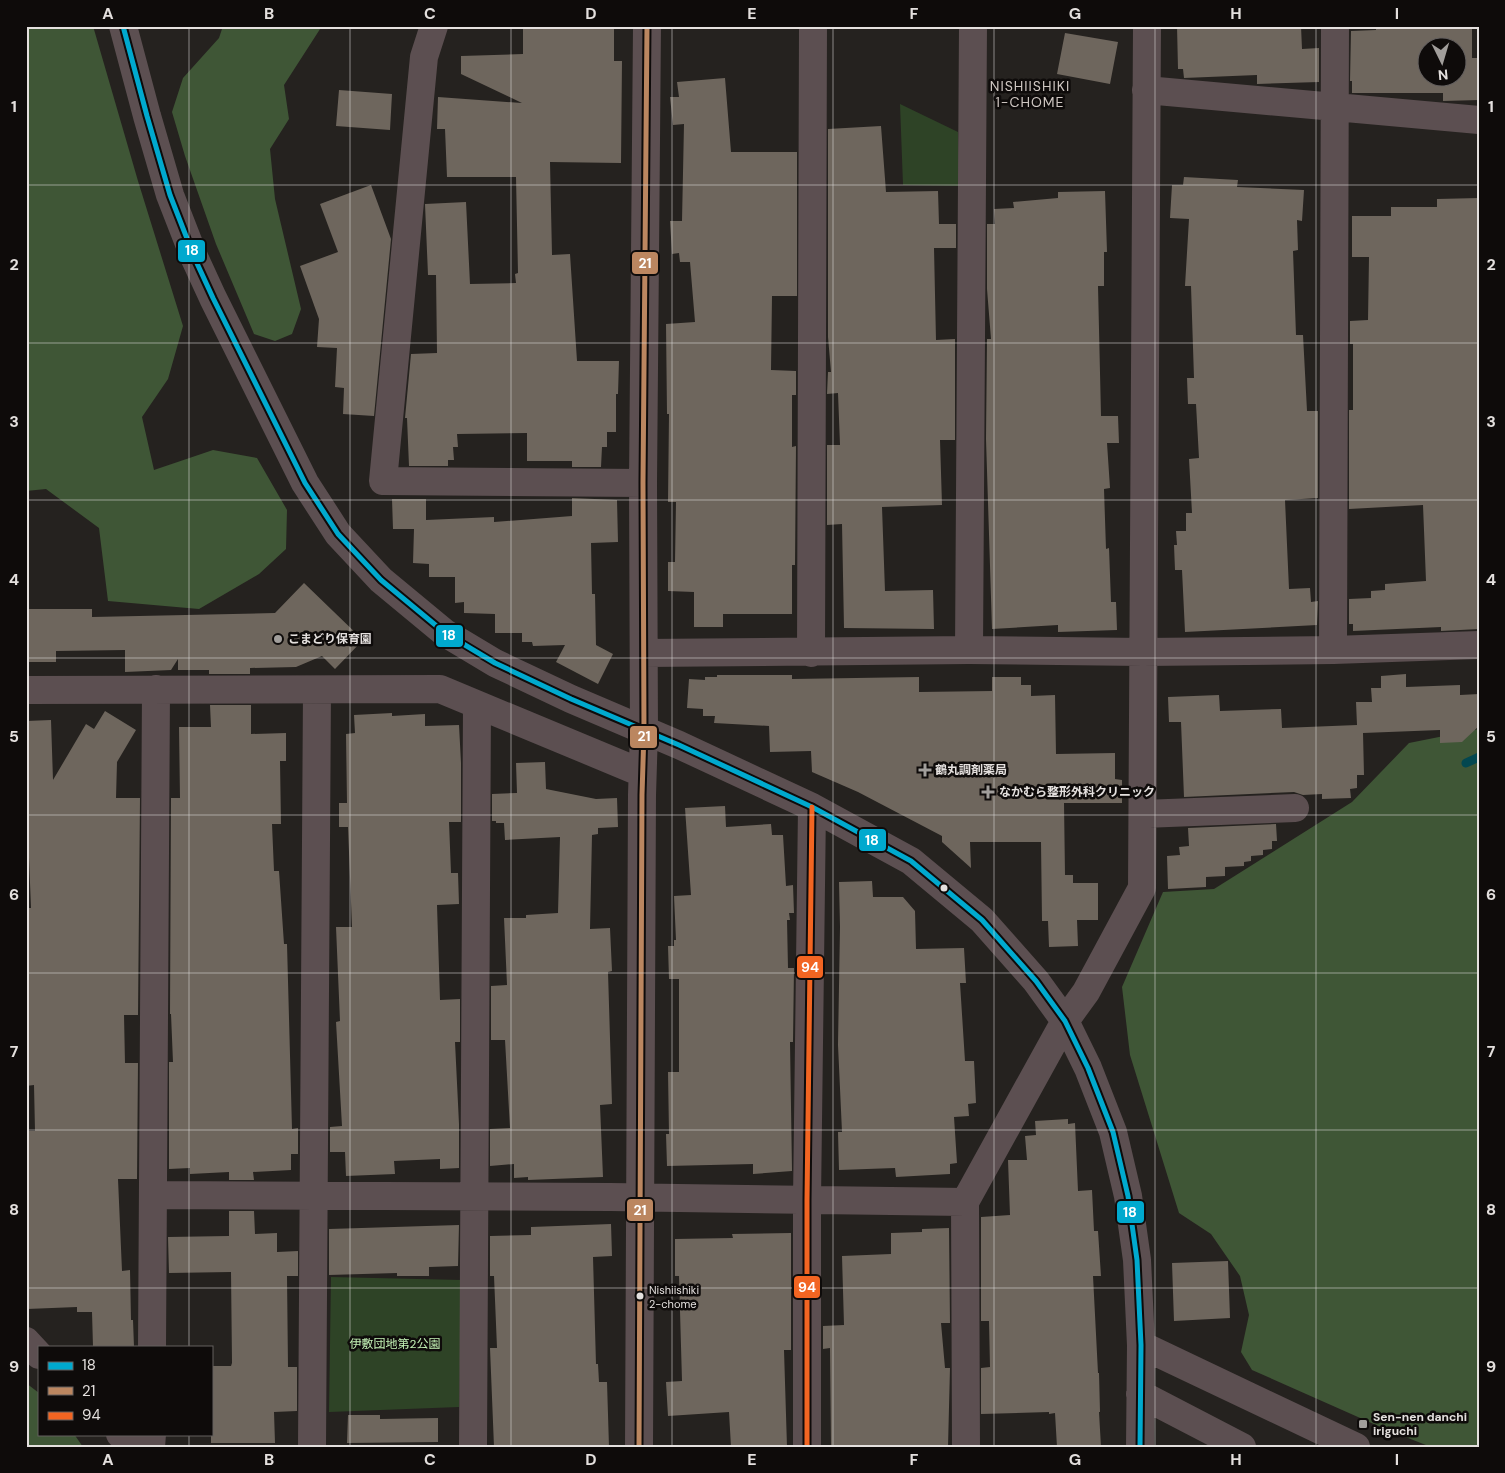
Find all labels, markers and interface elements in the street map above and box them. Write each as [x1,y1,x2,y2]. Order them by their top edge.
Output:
text: A [102,3,114,24]
text: B [264,3,274,24]
text: C [424,3,436,24]
text: D [585,3,597,24]
text: E [747,3,757,24]
text: F [910,3,919,24]
text: G [1069,3,1081,24]
text: H [1230,3,1242,24]
text: I [1395,3,1399,24]
north arrow [1418,38,1468,88]
text: N [1437,66,1449,84]
district label: NISHIISHIKI 1-CHOME [990,77,1070,111]
text: 1 [11,96,17,117]
text: 1 [1488,96,1494,117]
line badge: 18 [177,239,206,263]
text: 18 [185,241,199,259]
line badge: 21 [631,251,659,275]
text: 2 [9,254,19,275]
text: 21 [638,254,652,272]
text: 2 [1486,254,1496,275]
text: 3 [9,411,19,432]
text: 3 [1486,411,1496,432]
text: 4 [9,569,19,590]
text: 4 [1486,569,1496,590]
line badge: 18 [435,624,464,648]
text: 18 [442,626,456,644]
place label: こまどり保育園 [288,631,372,647]
marker: こまどり保育園 [272,633,284,645]
line badge: 21 [629,725,658,749]
text: 5 [9,726,19,747]
text: 5 [1486,726,1496,747]
text: 21 [637,727,651,745]
place label: 鶴丸調剤薬局 [935,762,1007,778]
marker: 鶴丸調剤薬局 [919,764,931,776]
place label: なかむら整形外科クリニック [999,784,1155,800]
marker: なかむら整形外科クリニック [981,785,995,799]
line badge: 18 [858,828,887,852]
text: 18 [865,831,879,849]
unlabelled marker [939,883,949,893]
text: 6 [9,884,19,905]
text: 6 [1486,884,1496,905]
line badge: 94 [796,955,824,979]
text: 94 [801,958,819,976]
text: 7 [10,1041,19,1062]
text: 7 [1487,1041,1496,1062]
line badge: 21 [626,1198,654,1222]
text: 8 [9,1199,19,1220]
text: 8 [1486,1199,1496,1220]
line badge: 18 [1116,1200,1145,1224]
text: 21 [633,1201,647,1219]
text: 18 [1123,1203,1137,1221]
line badge: 94 [793,1275,821,1299]
text: 94 [798,1278,816,1296]
place label: Nishiishiki 2-chome [649,1283,699,1311]
marker: Nishiishiki 2-chome [635,1291,645,1301]
park label: 伊敷団地第2公園 [350,1336,440,1352]
legend [38,1346,212,1436]
text: 18 [82,1355,96,1375]
text: 9 [9,1356,19,1377]
text: 9 [1486,1356,1496,1377]
text: 21 [82,1381,95,1401]
text: 94 [82,1405,101,1425]
place label: Sen-nen danchi iriguchi [1373,1409,1467,1439]
marker: Sen-nen danchi iriguchi [1357,1418,1369,1430]
text: A [102,1449,114,1470]
text: B [264,1449,274,1470]
text: C [424,1449,436,1470]
text: D [585,1449,597,1470]
text: E [747,1449,757,1470]
text: F [910,1449,919,1470]
text: G [1069,1449,1081,1470]
text: H [1230,1449,1242,1470]
text: I [1395,1449,1399,1470]

